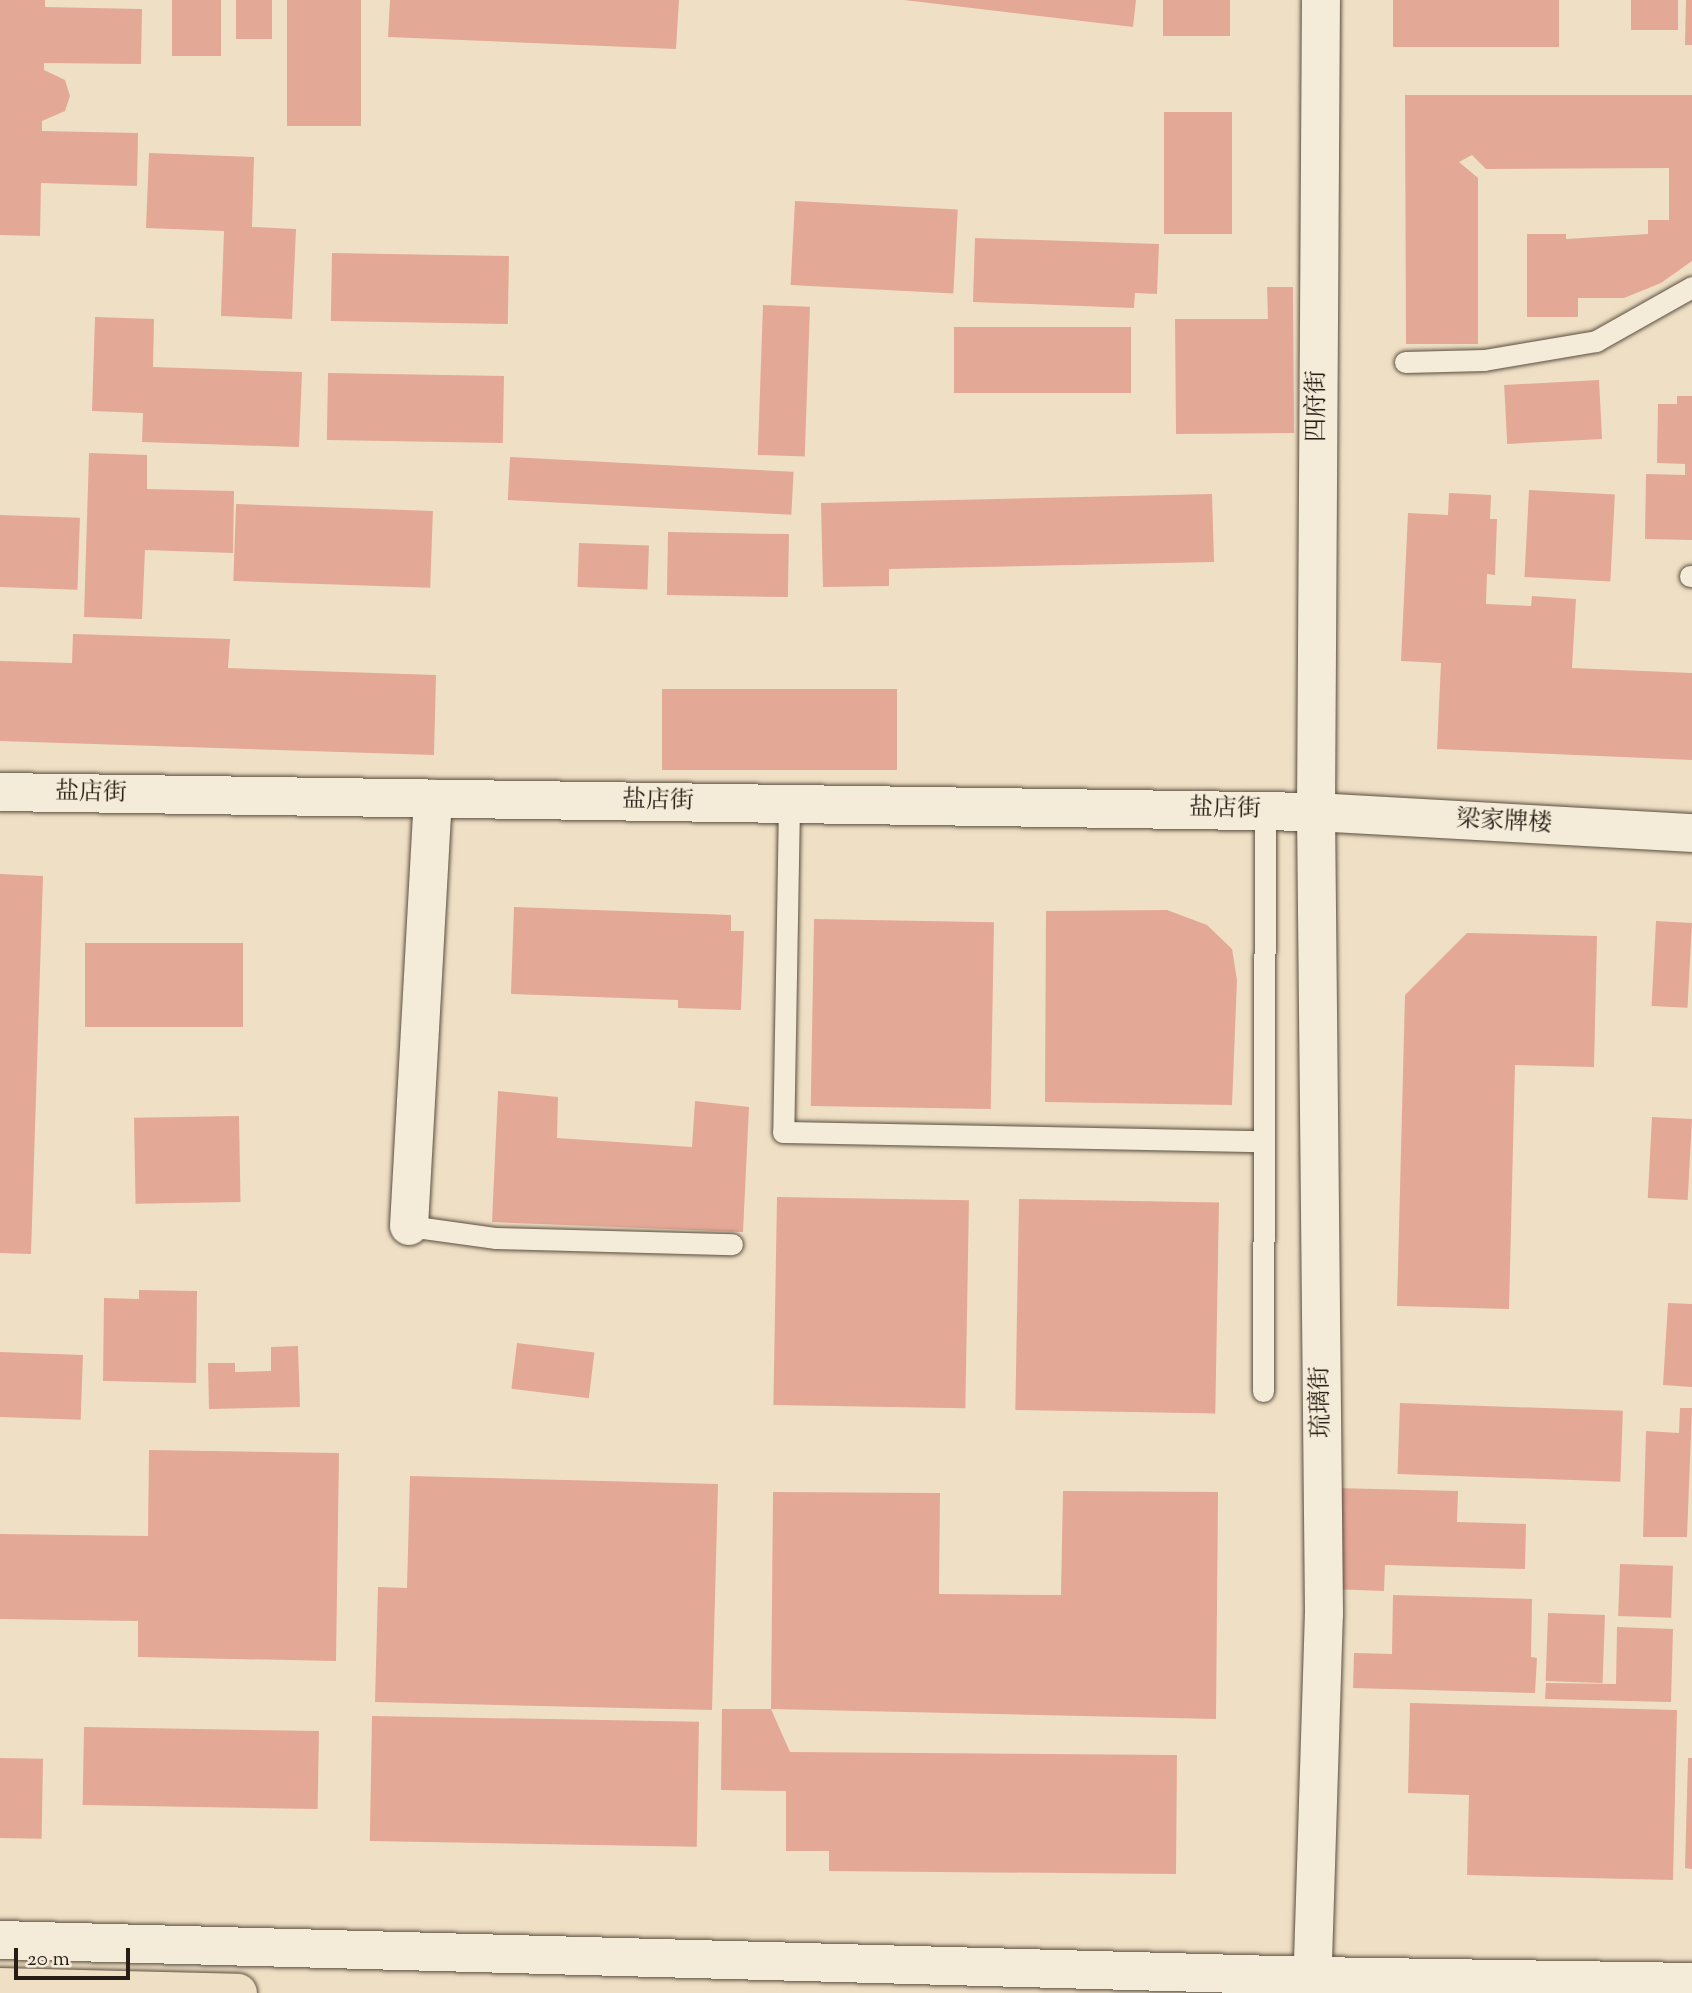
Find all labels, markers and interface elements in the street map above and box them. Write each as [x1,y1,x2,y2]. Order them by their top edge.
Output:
street label: 四府街 [1304,370,1332,442]
street label: 盐店街 [55,779,127,809]
street label: 盐店街 [622,787,694,817]
street label: 盐店街 [1189,795,1261,825]
street label: 梁家牌楼 [1455,806,1553,840]
street label: 琉璃街 [1307,1366,1337,1438]
scale bar [18,1934,133,1978]
text: 20 m [27,1945,70,1975]

